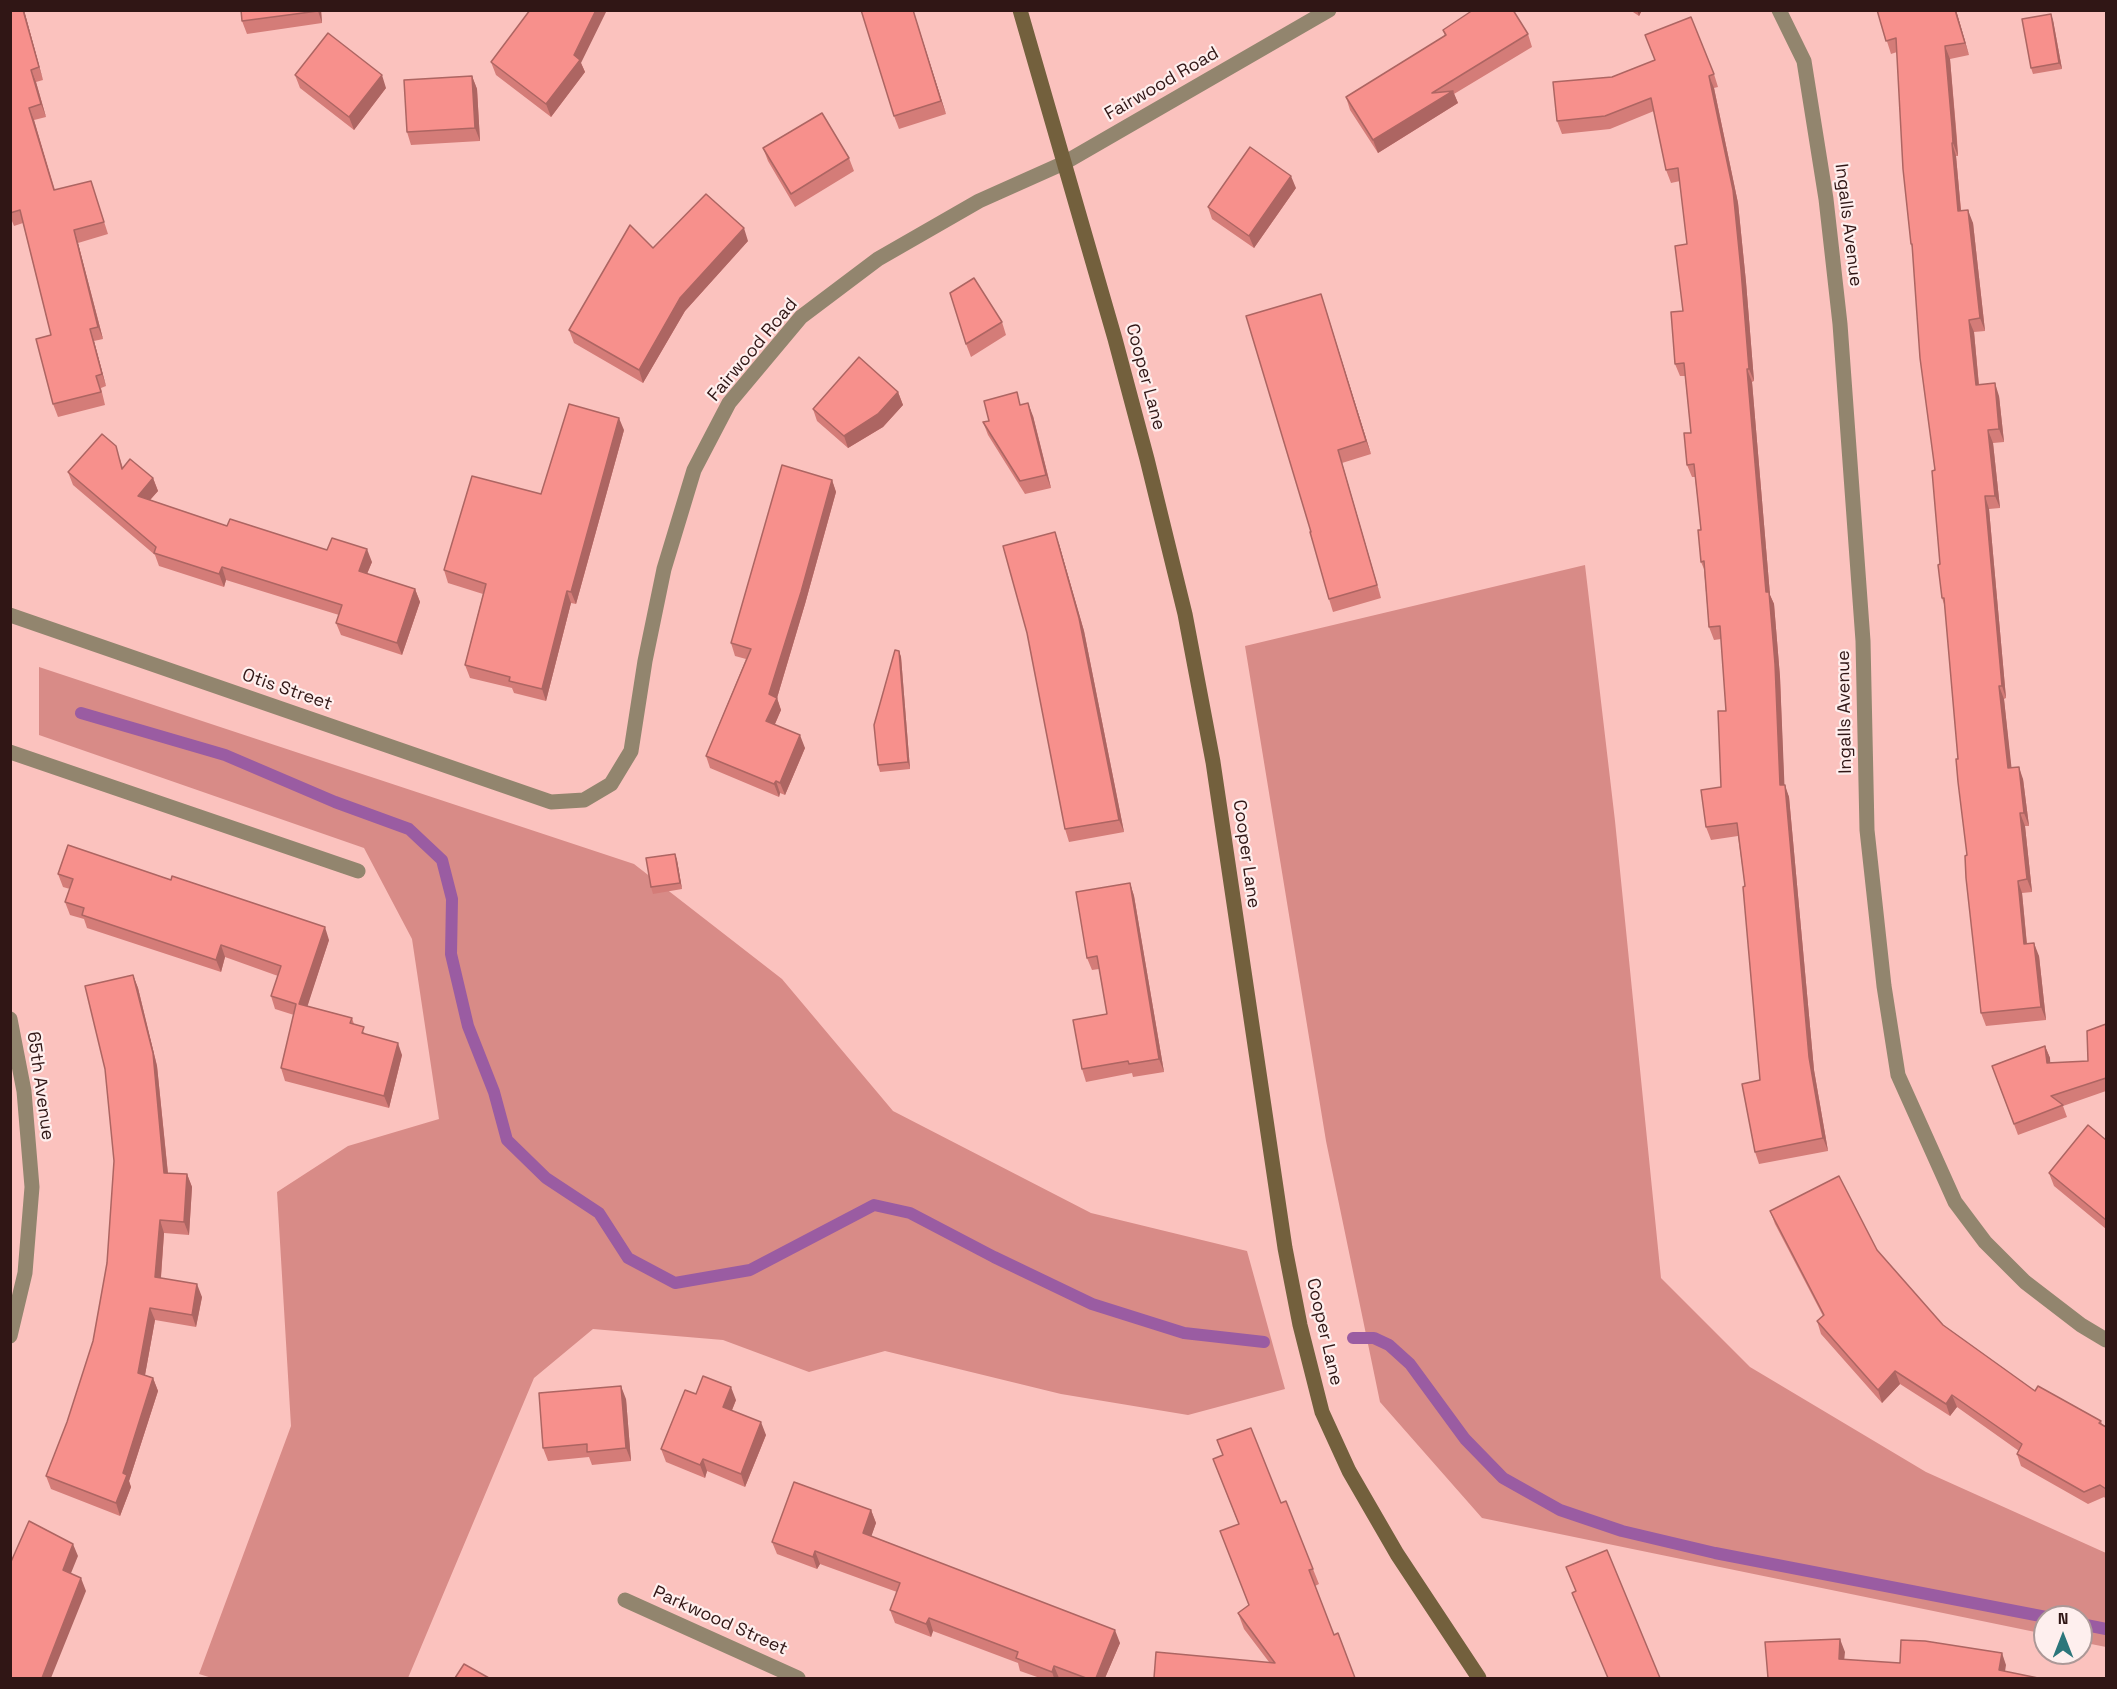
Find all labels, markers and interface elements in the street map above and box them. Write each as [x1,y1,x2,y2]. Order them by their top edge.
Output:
street label: Fairwood Road [1101,43,1223,125]
street label: Ingalls Avenue [1830,162,1866,288]
street label: Fairwood Road [704,294,802,406]
street label: Cooper Lane [1120,321,1170,433]
street label: Ingalls Avenue [1833,650,1857,774]
street label: Otis Street [239,665,335,715]
street label: Cooper Lane [1228,798,1264,910]
street label: 65th Avenue [22,1030,58,1142]
street label: Cooper Lane [1301,1276,1347,1388]
street label: Parkwood Street [649,1582,791,1660]
north arrow [2033,1605,2093,1665]
text: N [2058,1608,2068,1629]

